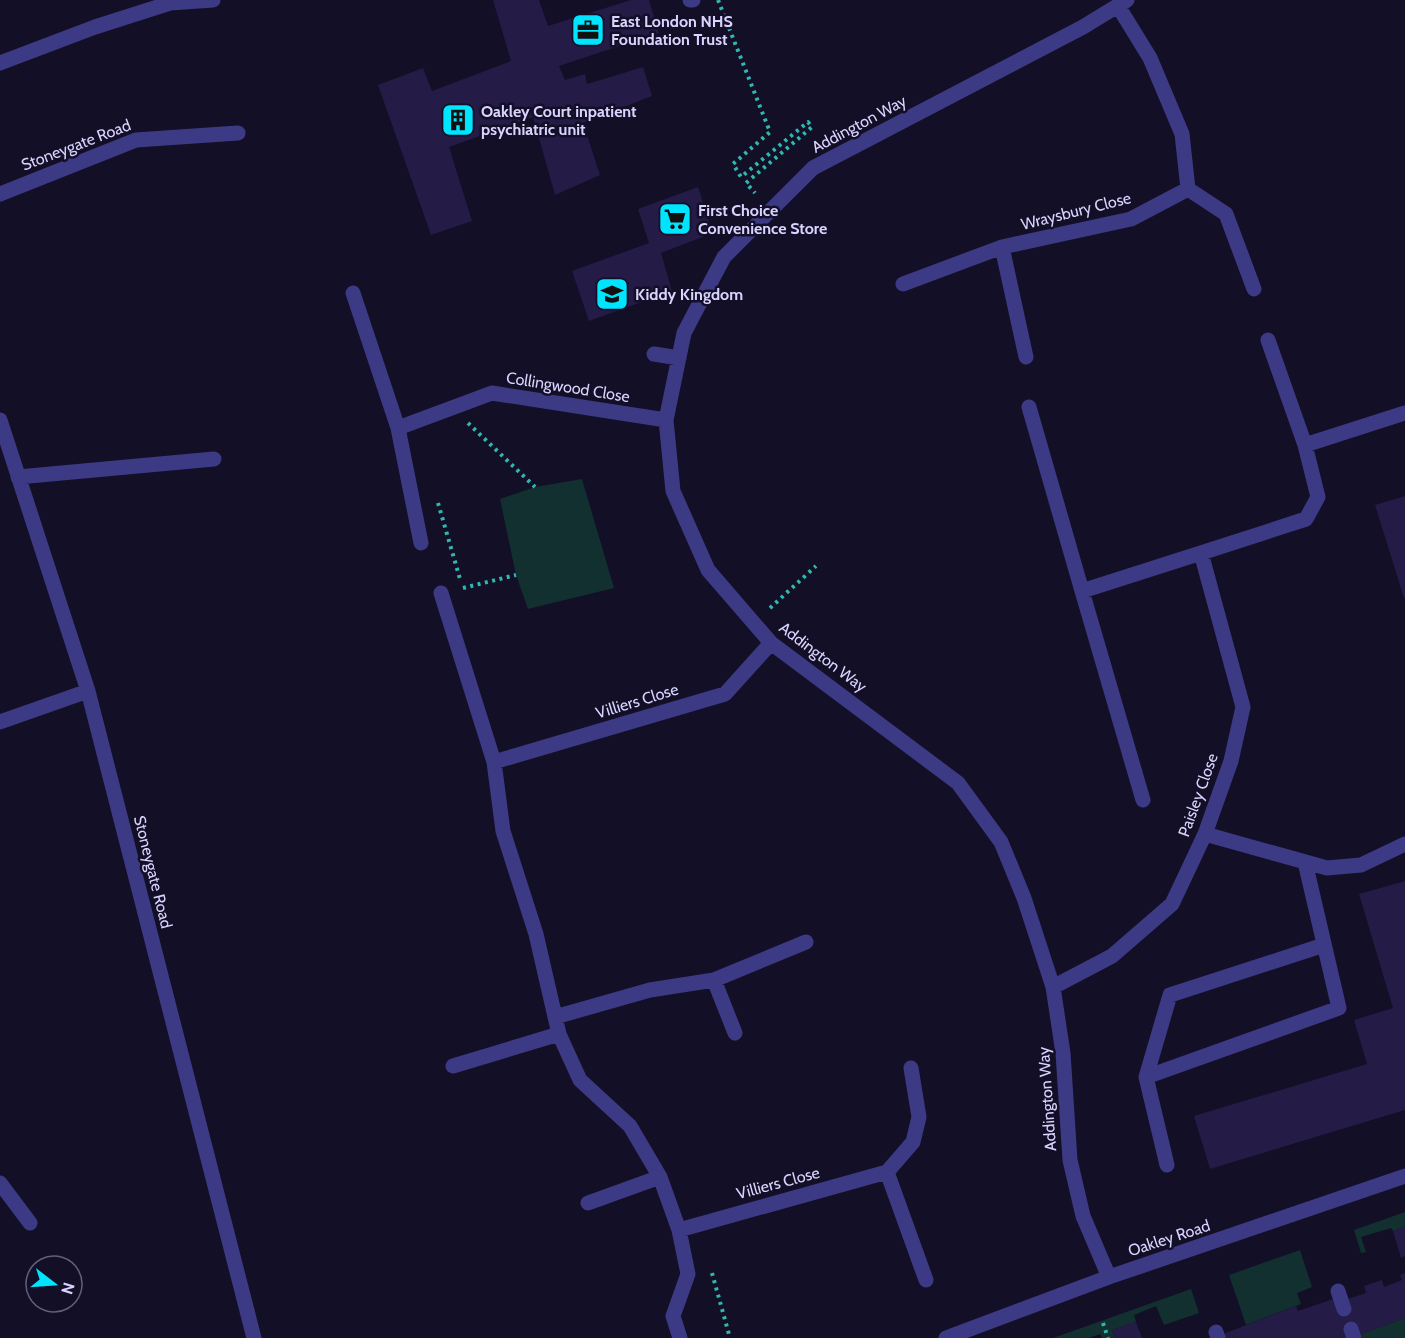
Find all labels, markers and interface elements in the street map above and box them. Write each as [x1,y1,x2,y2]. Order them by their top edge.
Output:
office icon: East London NHS Foundation Trust [570,12,606,48]
place label: East London NHS Foundation Trust [611,12,733,49]
street label: Addington Way [808,91,910,157]
building icon: Oakley Court inpatient psychiatric unit [440,102,476,138]
place label: Oakley Court inpatient psychiatric unit [481,102,637,139]
street label: Stoneygate Road [19,115,133,175]
street label: Wraysbury Close [1019,188,1133,234]
supermarket icon: First Choice Convenience Store [657,201,693,237]
place label: First Choice Convenience Store [698,201,827,238]
school or university icon: Kiddy Kingdom [594,276,630,312]
place label: Kiddy Kingdom [635,285,743,304]
street label: Collingwood Close [505,368,631,406]
street label: Addington Way [776,618,870,696]
street label: Villiers Close [593,679,681,723]
street label: Paisley Close [1174,751,1222,839]
street label: Stoneygate Road [130,814,176,930]
street label: Addington Way [1034,1046,1060,1152]
street label: Villiers Close [734,1163,822,1203]
street label: Oakley Road [1126,1216,1212,1260]
north arrow [24,1254,84,1314]
text: N [57,1280,79,1296]

